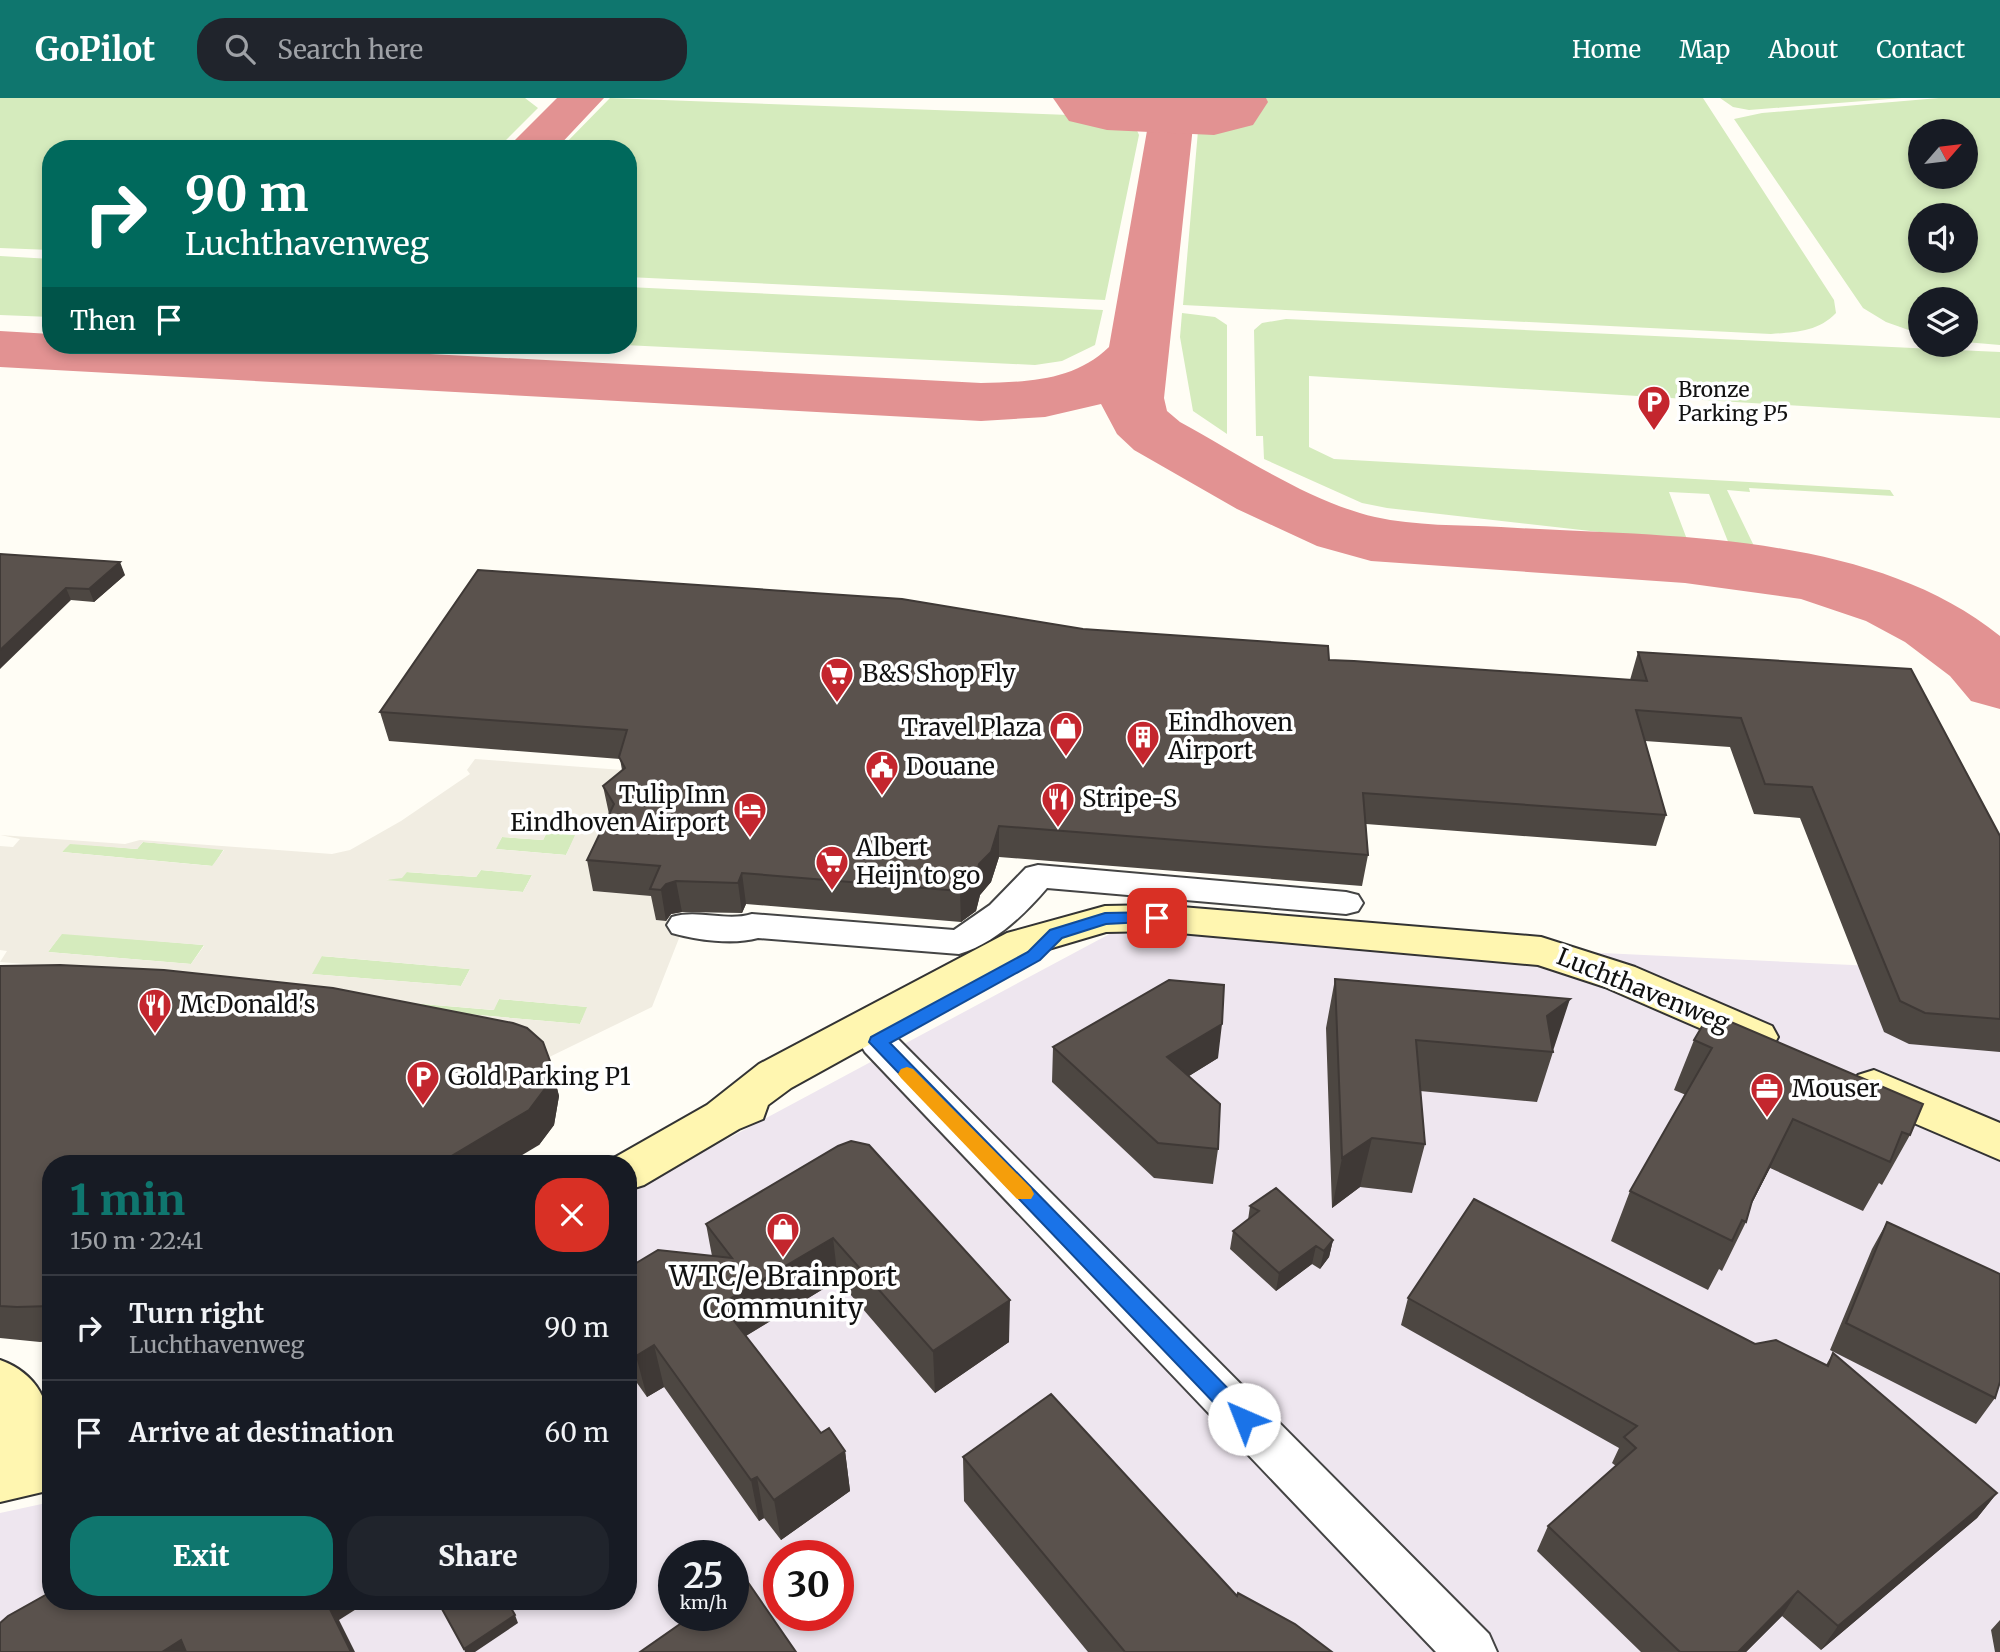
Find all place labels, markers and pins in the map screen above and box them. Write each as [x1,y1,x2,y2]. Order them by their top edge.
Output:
place label: Bronze Parking P5 [1678,376,1789,427]
parking icon: Bronze Parking P5 [1635,383,1673,432]
supermarket icon: B&S Shop Fly [818,655,856,704]
place label: B&S Shop Fly [862,658,1016,689]
place label: Eindhoven Airport [1167,707,1293,766]
shop icon: Travel Plaza [1047,709,1085,758]
place label: Travel Plaza [901,712,1042,743]
building icon: Eindhoven Airport [1124,718,1162,767]
public building icon: Douane [863,748,901,797]
place label: Douane [906,751,995,782]
place label: Tulip Inn Eindhoven Airport [510,779,727,838]
restaurant icon: Stripe-S [1039,780,1077,829]
place label: Stripe-S [1082,783,1177,814]
hotel icon: Tulip Inn Eindhoven Airport [731,790,769,839]
place label: Albert Heijn to go [855,832,980,891]
supermarket icon: Albert Heijn to go [813,843,851,892]
pin [1127,888,1187,948]
restaurant icon: McDonald's [136,986,174,1035]
place label: McDonald's [180,989,315,1020]
parking icon: Gold Parking P1 [404,1058,442,1107]
place label: Gold Parking P1 [448,1061,631,1092]
office icon: Mouser [1748,1070,1786,1119]
place label: Mouser [1792,1073,1880,1104]
shop icon: WTC/e Brainport Community [764,1210,802,1259]
place label: WTC/e Brainport Community [668,1258,897,1326]

